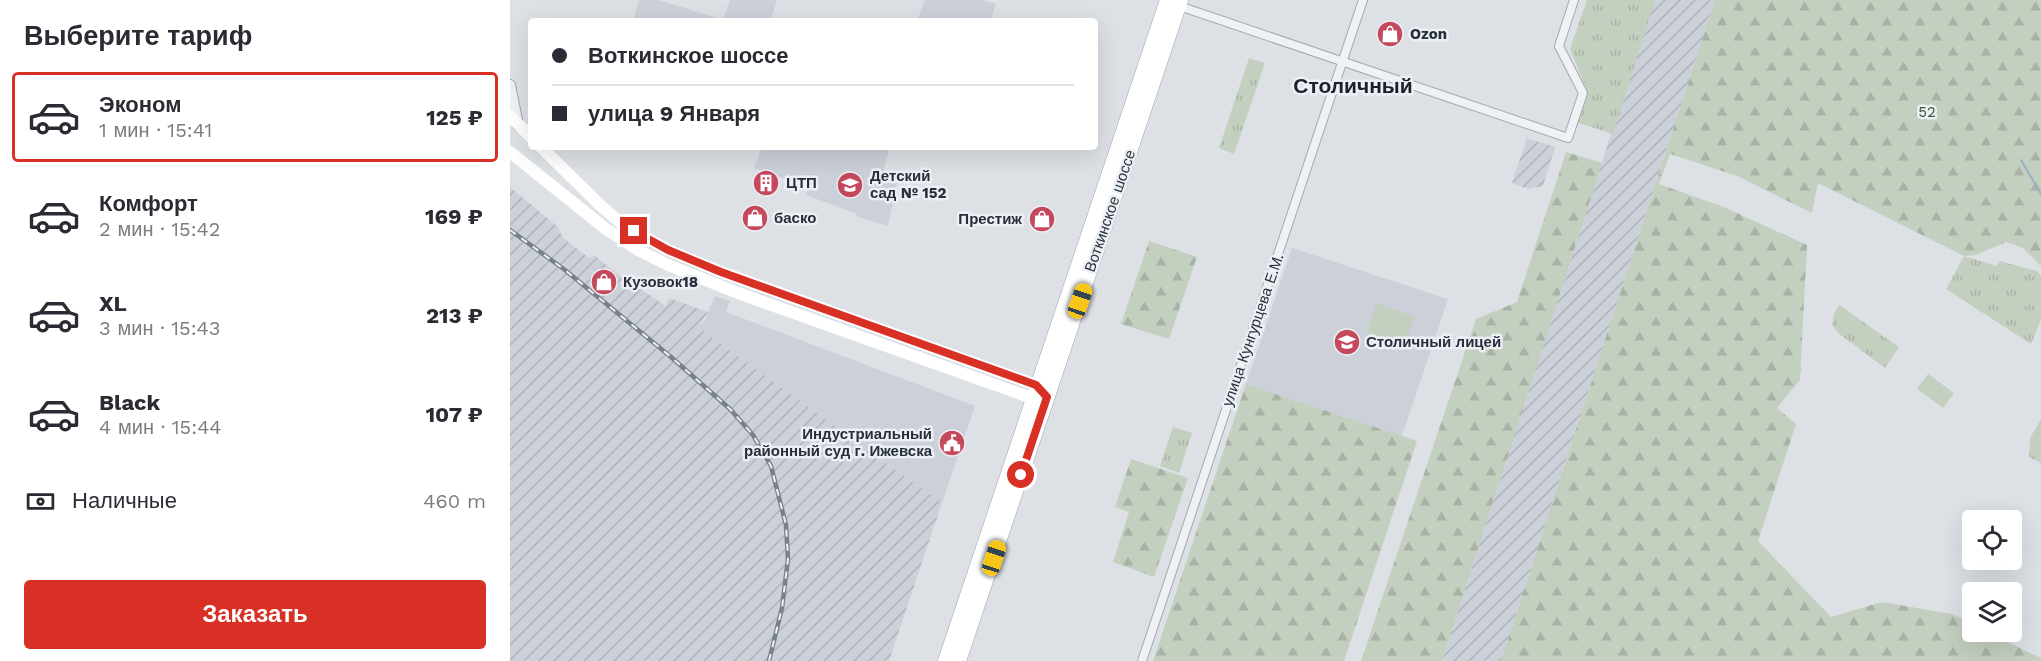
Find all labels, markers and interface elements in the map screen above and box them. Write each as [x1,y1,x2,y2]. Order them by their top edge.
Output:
shop icon: Ozon [1375,19,1405,49]
text: Выберите тариф [24,20,252,52]
place label: Ozon [1410,25,1447,43]
text: Воткинское шоссе [588,43,789,68]
district label: Столичный [1293,73,1413,98]
icon: car [27,90,81,144]
text: Эконом [99,92,182,117]
text: улица 9 Января [588,101,760,126]
park label: 52 [1918,103,1936,121]
text: 125 ₽ [426,105,483,130]
text: 1 мин · 15:41 [99,118,212,142]
street label: Воткинское шоссе [1081,148,1139,274]
place label: Детский сад № 152 [870,167,947,202]
building icon: ЦТП [751,168,781,198]
school or university icon: Детский сад № 152 [835,170,865,200]
place label: ЦТП [786,174,817,192]
icon: car [27,189,81,243]
text: Комфорт [99,191,198,216]
shop icon: баско [740,203,770,233]
text: 169 ₽ [425,204,483,229]
shop icon: Престиж [1027,204,1057,234]
place label: баско [774,209,816,227]
place label: Престиж [958,210,1022,228]
text: 2 мин · 15:42 [99,217,220,241]
route end [620,217,647,244]
street label: улица Кунгурцева Е.М. [1218,251,1288,409]
shop icon: Кузовок18 [589,267,619,297]
place label: Кузовок18 [623,273,698,291]
car [1066,281,1094,321]
icon: car [27,288,81,342]
text: XL [99,291,127,316]
text: 213 ₽ [426,303,483,328]
text: 3 мин · 15:43 [99,316,220,340]
school or university icon: Столичный лицей [1332,327,1362,357]
place label: Столичный лицей [1366,333,1501,351]
icon: car [27,387,81,441]
text: Black [99,390,160,415]
text: 107 ₽ [426,402,483,427]
text: 4 мин · 15:44 [99,415,222,439]
place label: Индустриальный районный суд г. Ижевска [744,425,933,460]
public building icon: Индустриальный районный суд г. Ижевска [937,428,967,458]
route start [1007,461,1034,488]
icon: cash [24,485,57,518]
text: Наличные [72,488,177,513]
text: 460 m [423,489,486,513]
map controls [1962,510,2022,642]
button: locate [1962,510,2022,570]
car [980,538,1008,578]
button: Заказать [24,580,486,649]
button: layers [1962,582,2022,642]

